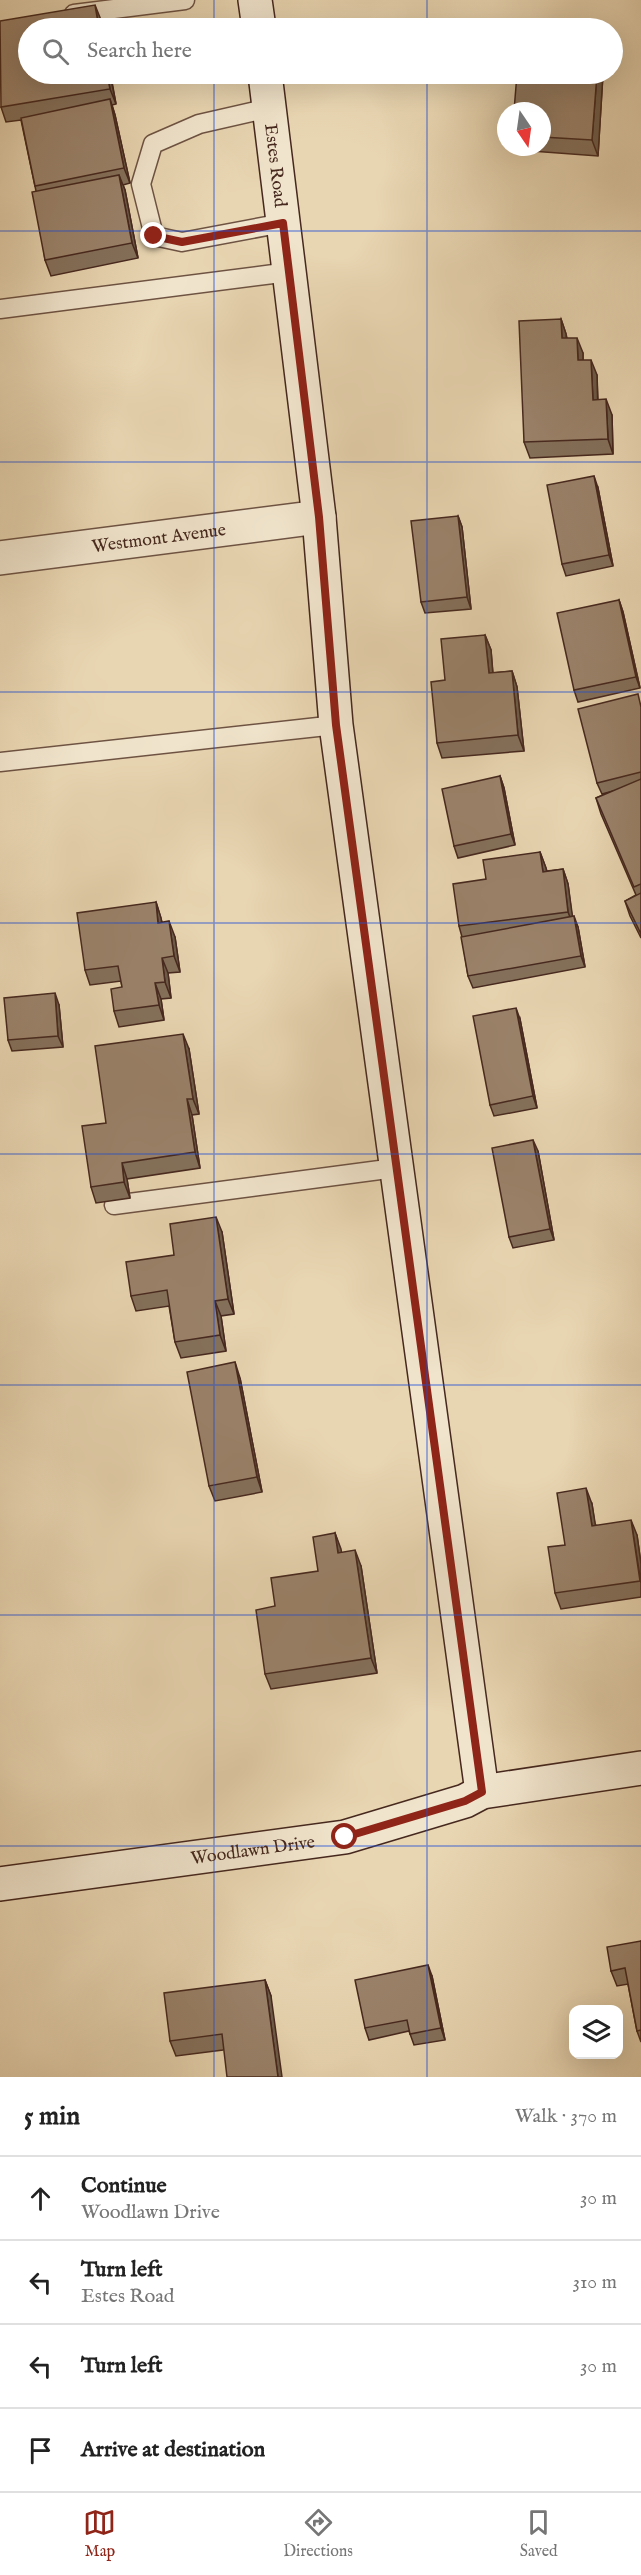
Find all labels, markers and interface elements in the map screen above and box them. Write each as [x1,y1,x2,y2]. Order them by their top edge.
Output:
search box [18,18,623,84]
icon: search [39,35,72,68]
text: Search here [87,37,192,65]
north arrow [497,102,551,156]
street label: Estes Road [258,122,291,209]
route end [140,222,166,248]
street label: Westmont Avenue [90,519,227,559]
route start [331,1823,357,1849]
street label: Woodlawn Drive [189,1831,316,1871]
map controls [569,2005,623,2059]
button: layers [569,2005,623,2059]
text: 5 min [24,2100,80,2133]
text: Walk · 370 m [515,2104,617,2129]
text: Continue [81,2172,167,2200]
icon: ahead [24,2182,57,2215]
text: 30 m [580,2186,617,2211]
text: Woodlawn Drive [81,2200,220,2225]
text: Turn left [81,2256,163,2284]
icon: left [24,2266,57,2299]
text: 310 m [573,2270,617,2295]
text: Estes Road [81,2284,175,2309]
icon: left [24,2350,57,2383]
text: Turn left [81,2352,163,2380]
text: 30 m [580,2354,617,2379]
icon: arrive [24,2434,57,2467]
text: Arrive at destination [81,2436,265,2464]
tab: Map [83,2506,116,2562]
tab: Directions [283,2506,353,2562]
tab: Saved [520,2506,558,2562]

